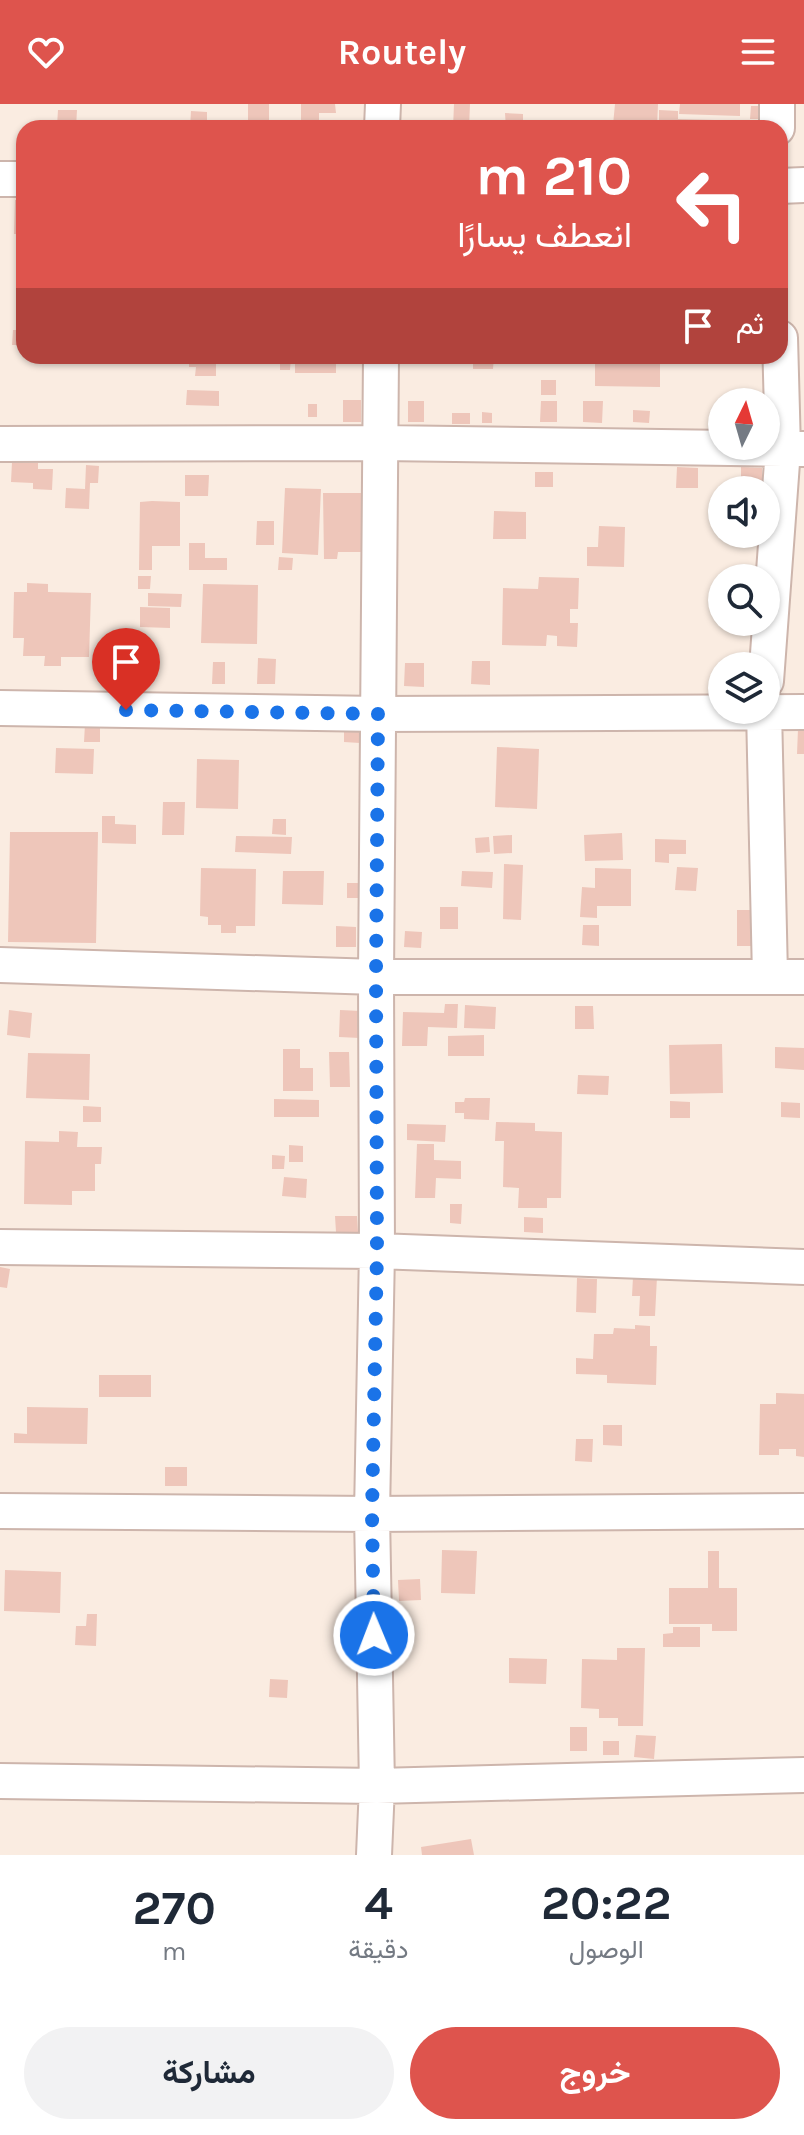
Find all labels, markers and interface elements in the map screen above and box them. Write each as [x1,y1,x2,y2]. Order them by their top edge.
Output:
icon: heart [24,30,68,74]
icon: menu [736,30,780,74]
text: Routely [338,31,466,73]
text: 210 m [475,143,632,208]
icon: left [660,152,764,256]
text: انعطف يسارًا [457,214,632,256]
icon: arrive [676,304,720,348]
text: ثم [736,306,764,342]
north arrow [708,388,780,460]
map controls [708,388,780,724]
button: sound [708,476,780,548]
button: search [708,564,780,636]
pin [92,628,160,710]
icon: arrive [104,640,148,684]
button: layers [708,652,780,724]
position arrow [332,1593,416,1677]
text: 4 [364,1875,393,1931]
text: 20:22 [541,1875,671,1931]
text: 270 [133,1880,216,1936]
text: دقيقة [348,1934,409,1965]
text: الوصول [569,1934,644,1965]
text: m [162,1936,186,1967]
button: مشاركة [24,2027,394,2119]
button: خروج [410,2027,780,2119]

